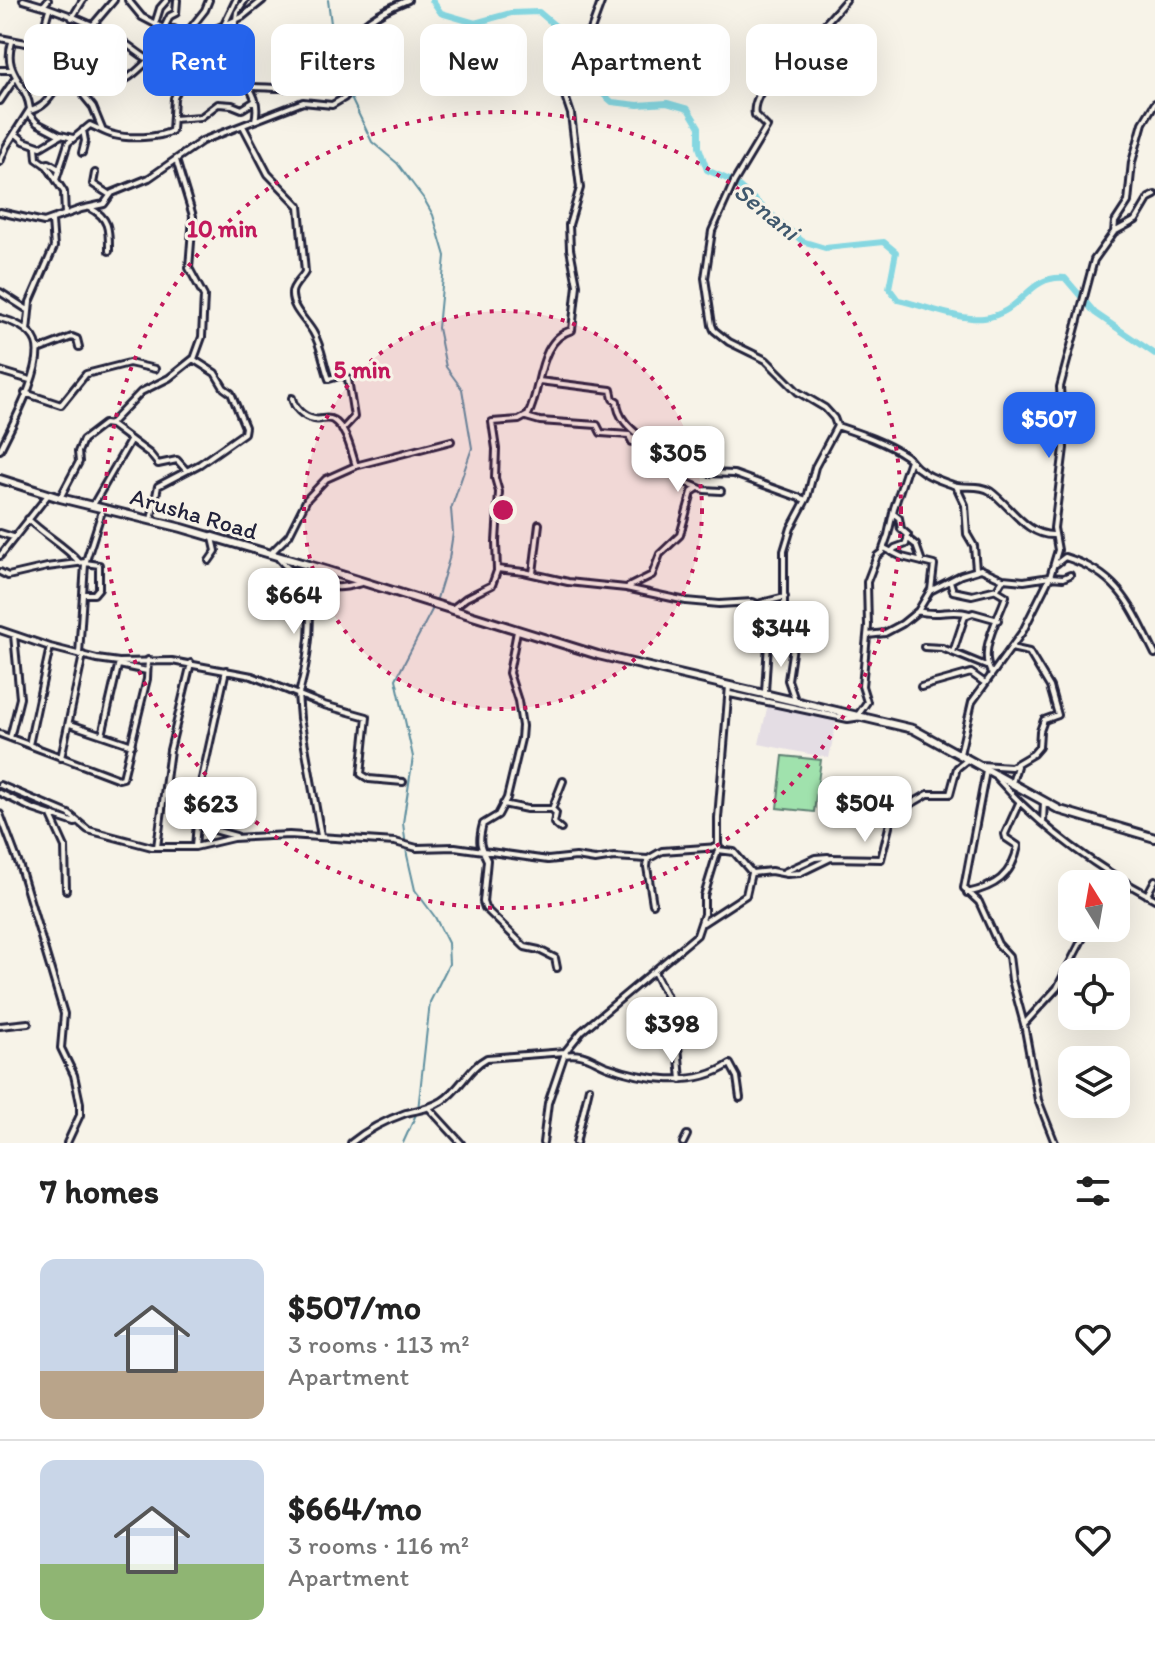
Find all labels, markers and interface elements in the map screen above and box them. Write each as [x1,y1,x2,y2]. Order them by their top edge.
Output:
chip: Buy [24,24,127,96]
chip: Rent [143,24,255,96]
chip: Filters [271,24,404,96]
chip: New [420,24,527,96]
chip: Apartment [543,24,730,96]
chip: House [746,24,877,96]
water label: Senani [728,175,808,249]
text: 10 min [187,214,257,243]
text: 5 min [333,355,391,384]
pin: $507 [1002,392,1096,460]
text: $507 [1021,402,1077,434]
pin: $305 [631,426,725,494]
text: $305 [649,436,707,468]
street label: Arusha Road [127,481,261,546]
centre of rings [489,496,517,524]
pin: $664 [247,568,341,636]
text: $664 [266,578,322,610]
pin: $344 [734,601,828,669]
text: $344 [752,611,810,643]
pin: $504 [818,776,912,844]
pin: $623 [164,777,258,845]
text: $504 [836,786,894,818]
text: $623 [184,787,238,819]
north arrow [1058,870,1130,942]
map controls [1058,870,1130,1118]
button: locate [1058,958,1130,1030]
pin: $398 [625,997,719,1065]
text: $398 [644,1007,700,1039]
button: layers [1058,1046,1130,1118]
icon: filters [1071,1169,1115,1213]
text: 7 homes [40,1171,159,1212]
text: $507/mo [288,1287,421,1328]
icon: home [104,1291,200,1387]
icon: heart [1071,1317,1115,1361]
text: 3 rooms · 113 m² [288,1328,470,1360]
text: Apartment [288,1360,409,1392]
text: $664/mo [288,1488,422,1529]
icon: home [104,1492,200,1588]
icon: heart [1071,1518,1115,1562]
text: 3 rooms · 116 m² [288,1529,469,1561]
text: Apartment [288,1561,409,1593]

